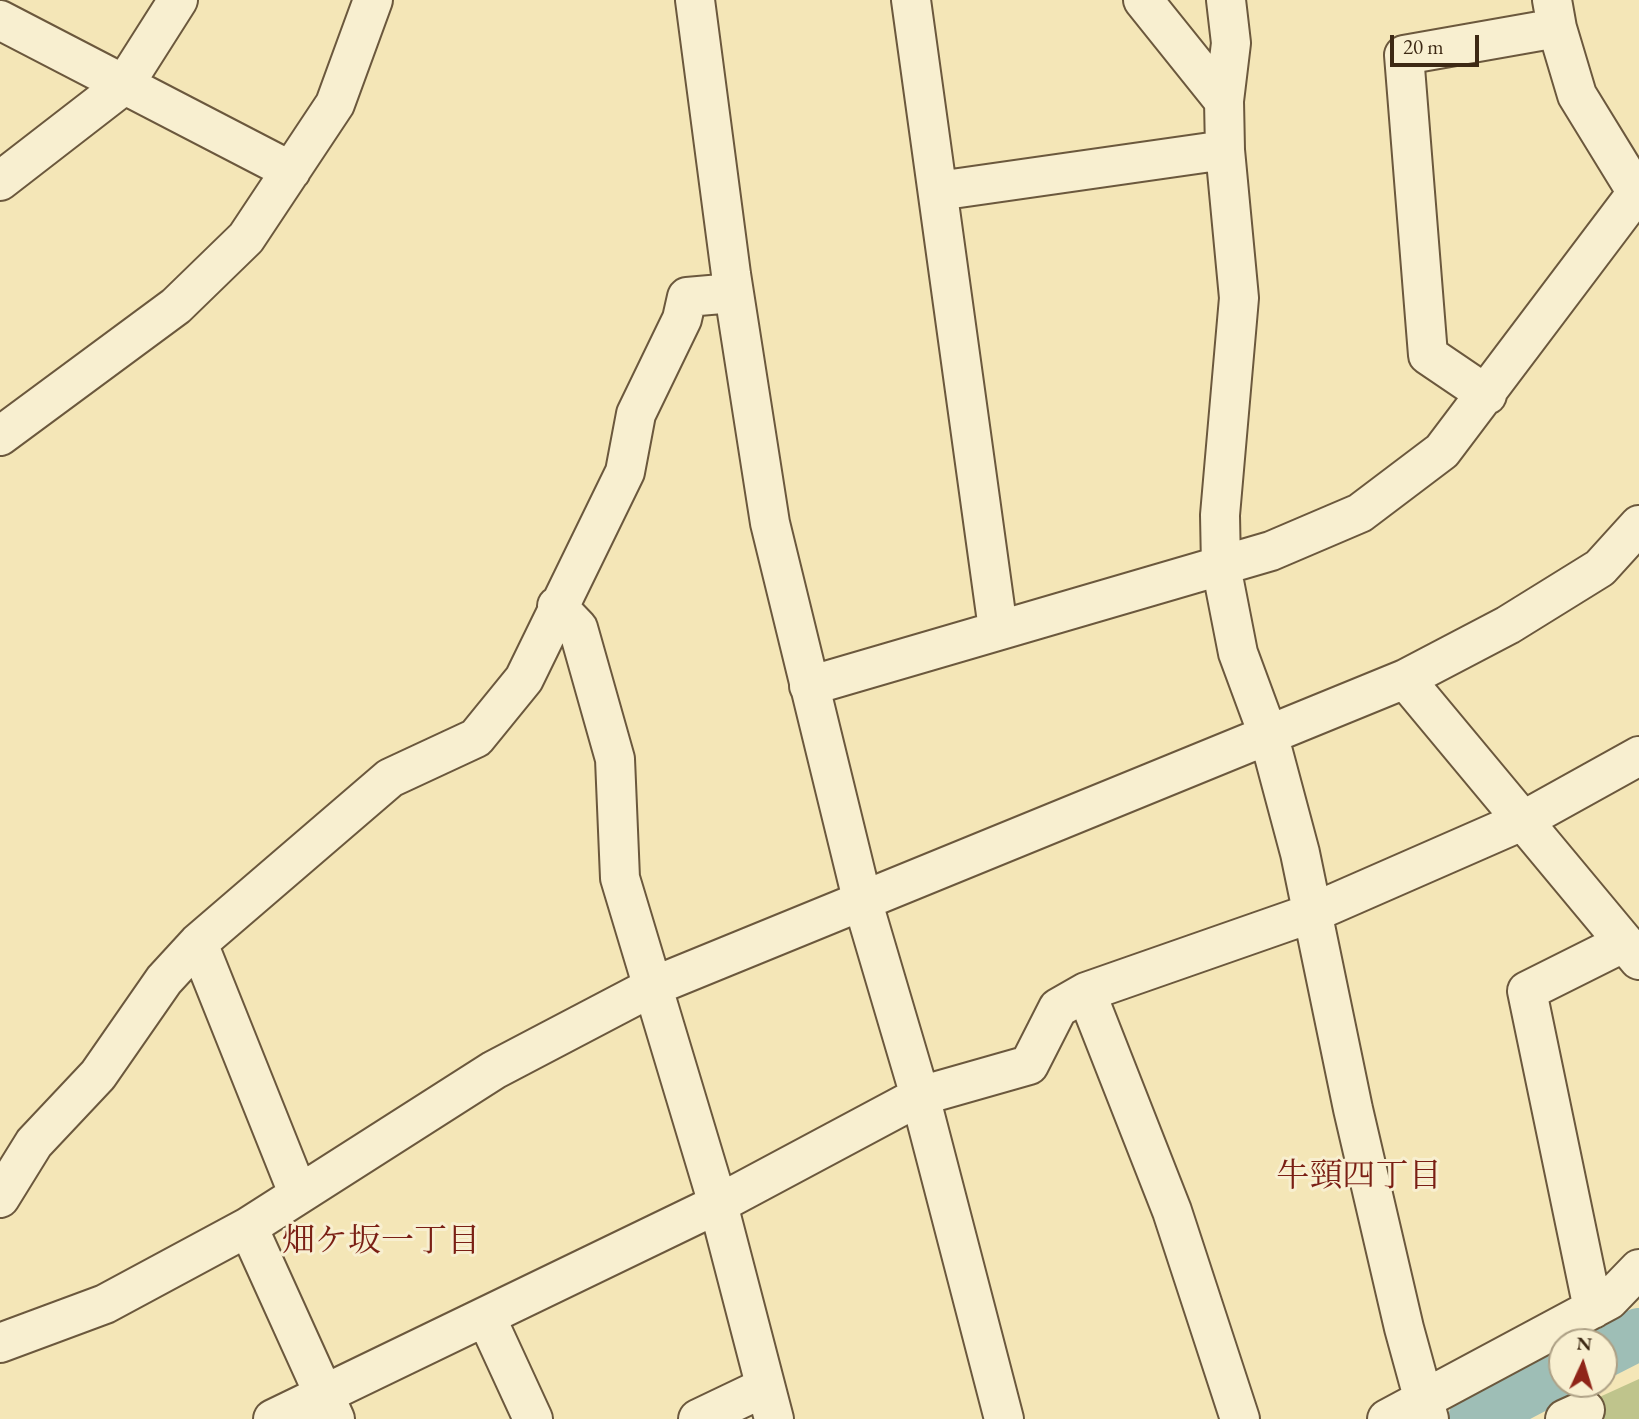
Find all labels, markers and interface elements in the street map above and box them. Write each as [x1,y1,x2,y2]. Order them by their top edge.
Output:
scale bar [1394,21,1483,65]
text: 20 m [1403,33,1444,60]
district label: 牛頸四丁目 [1277,1157,1441,1197]
district label: 畑ケ坂一丁目 [282,1222,480,1262]
north arrow [1548,1328,1618,1398]
text: N [1576,1331,1593,1357]

